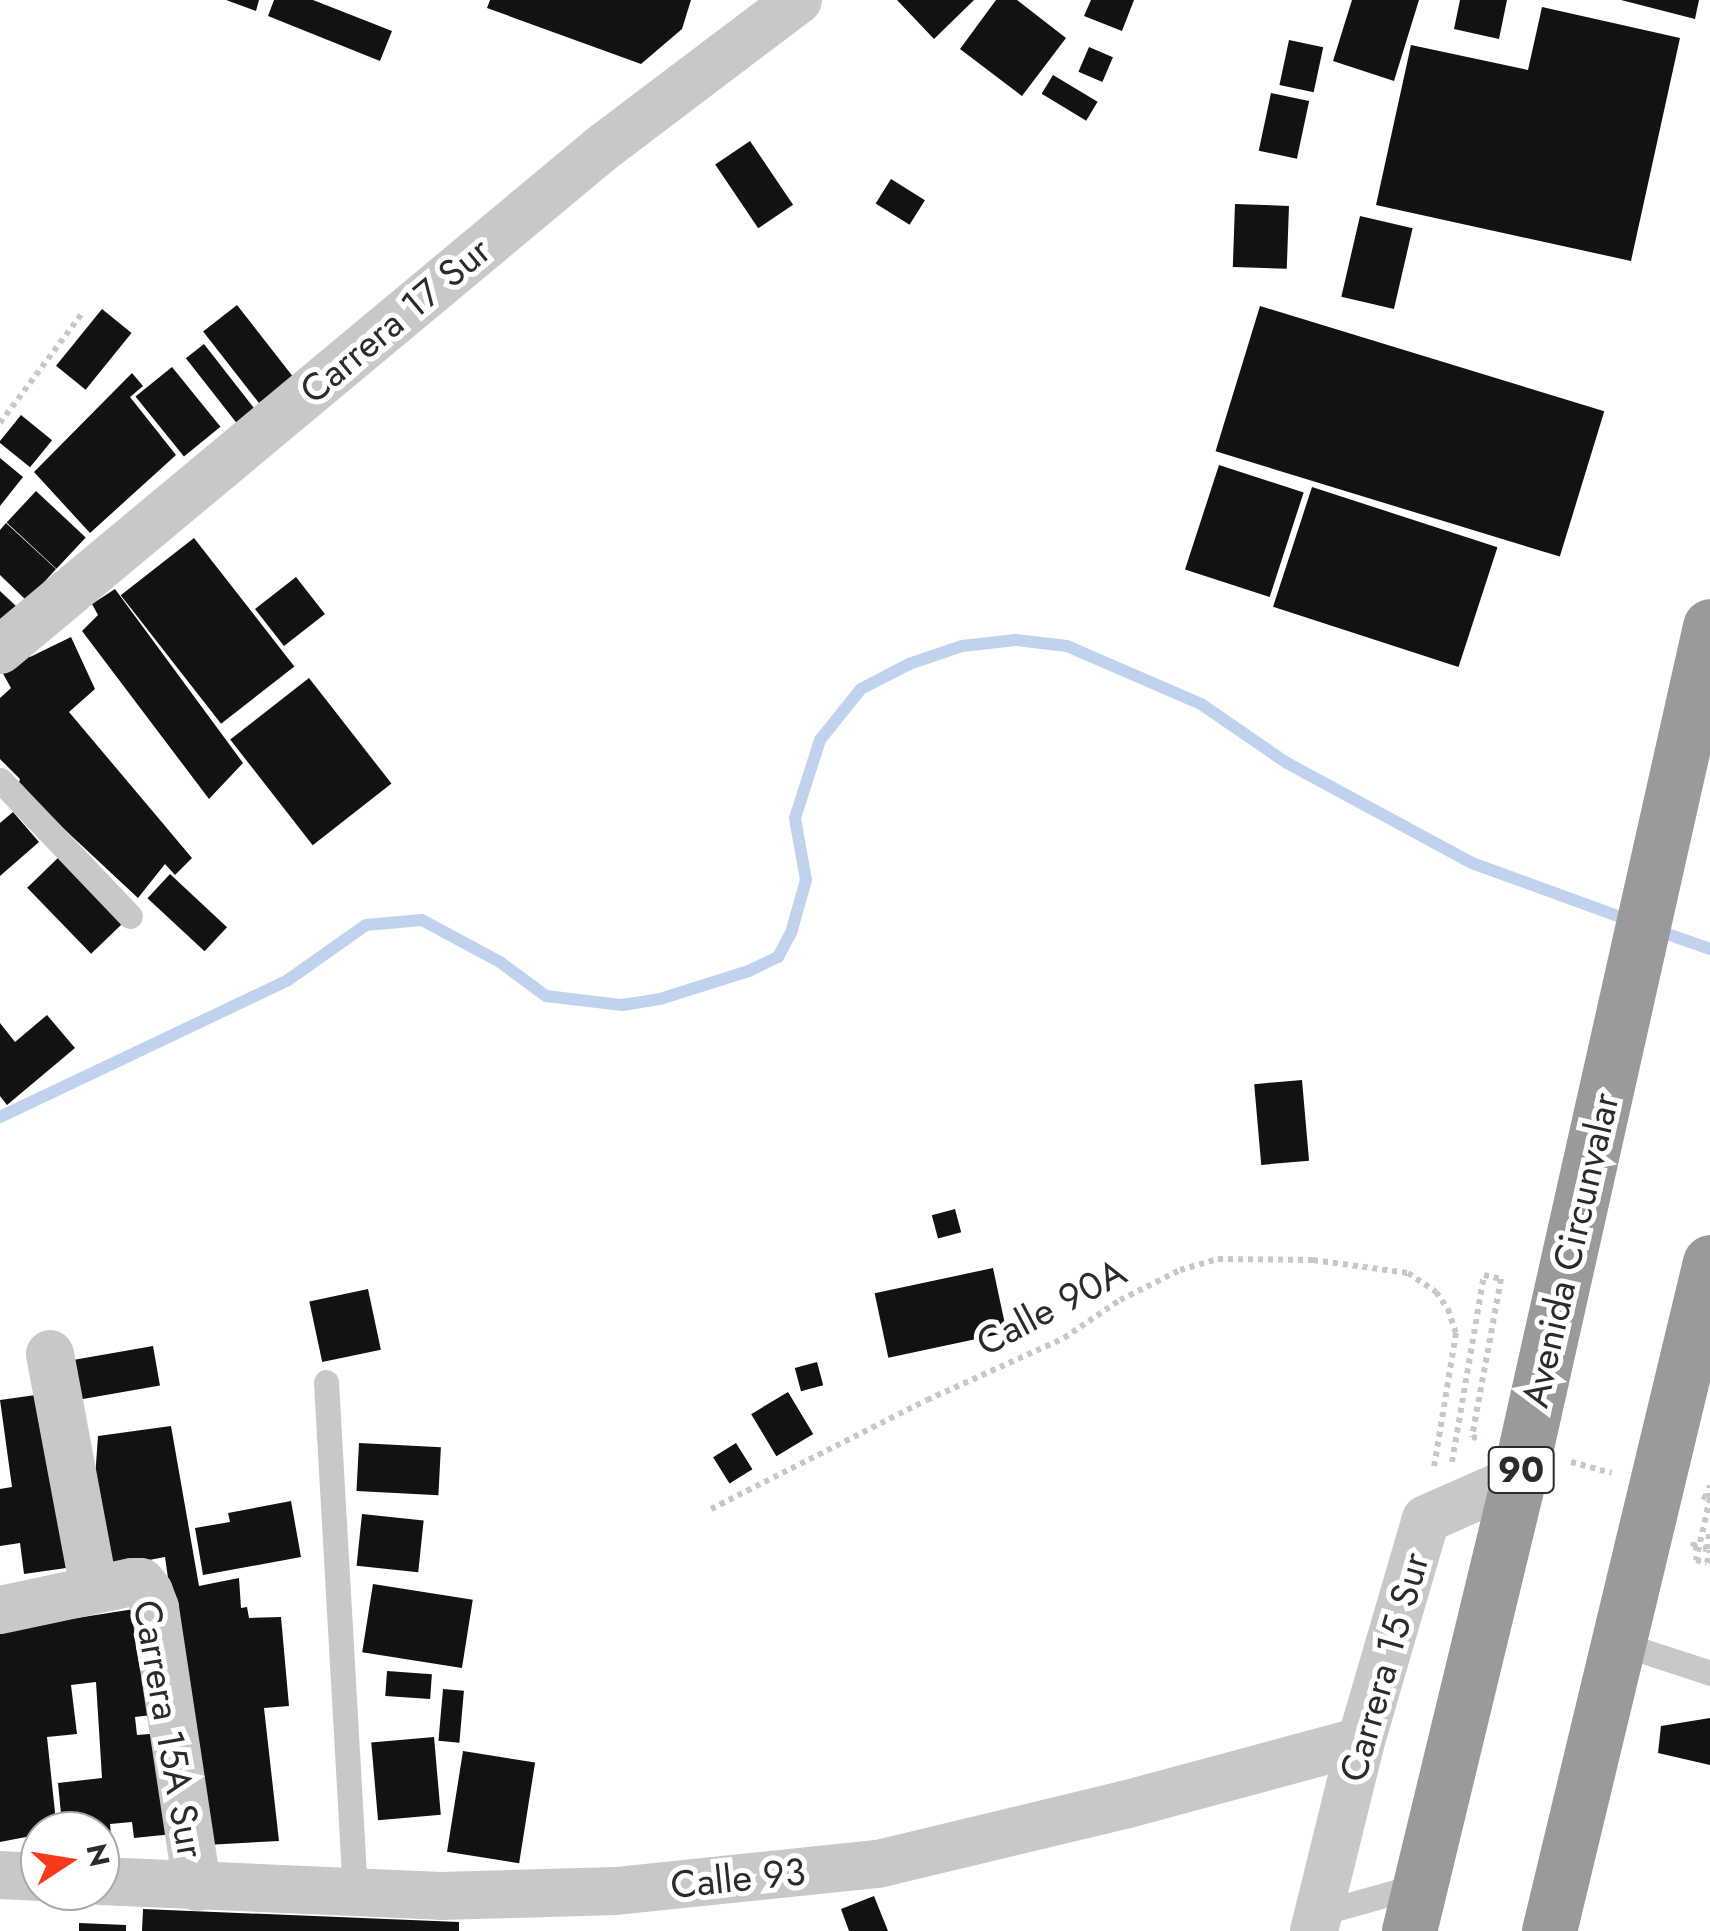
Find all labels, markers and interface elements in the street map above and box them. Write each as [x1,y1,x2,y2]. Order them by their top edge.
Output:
street label: Carrera 17 Sur [291,227,499,413]
street label: Avenida Circunvalar [1512,1088,1628,1412]
street label: Calle 90A [969,1249,1133,1365]
road number: 90 [1486,1440,1556,1500]
street label: Carrera 15 Sur [1330,1547,1438,1787]
street label: Carrera 15A Sur [124,1597,214,1861]
north arrow [20,1811,120,1911]
text: N [76,1840,120,1870]
street label: Calle 93 [668,1848,808,1908]

